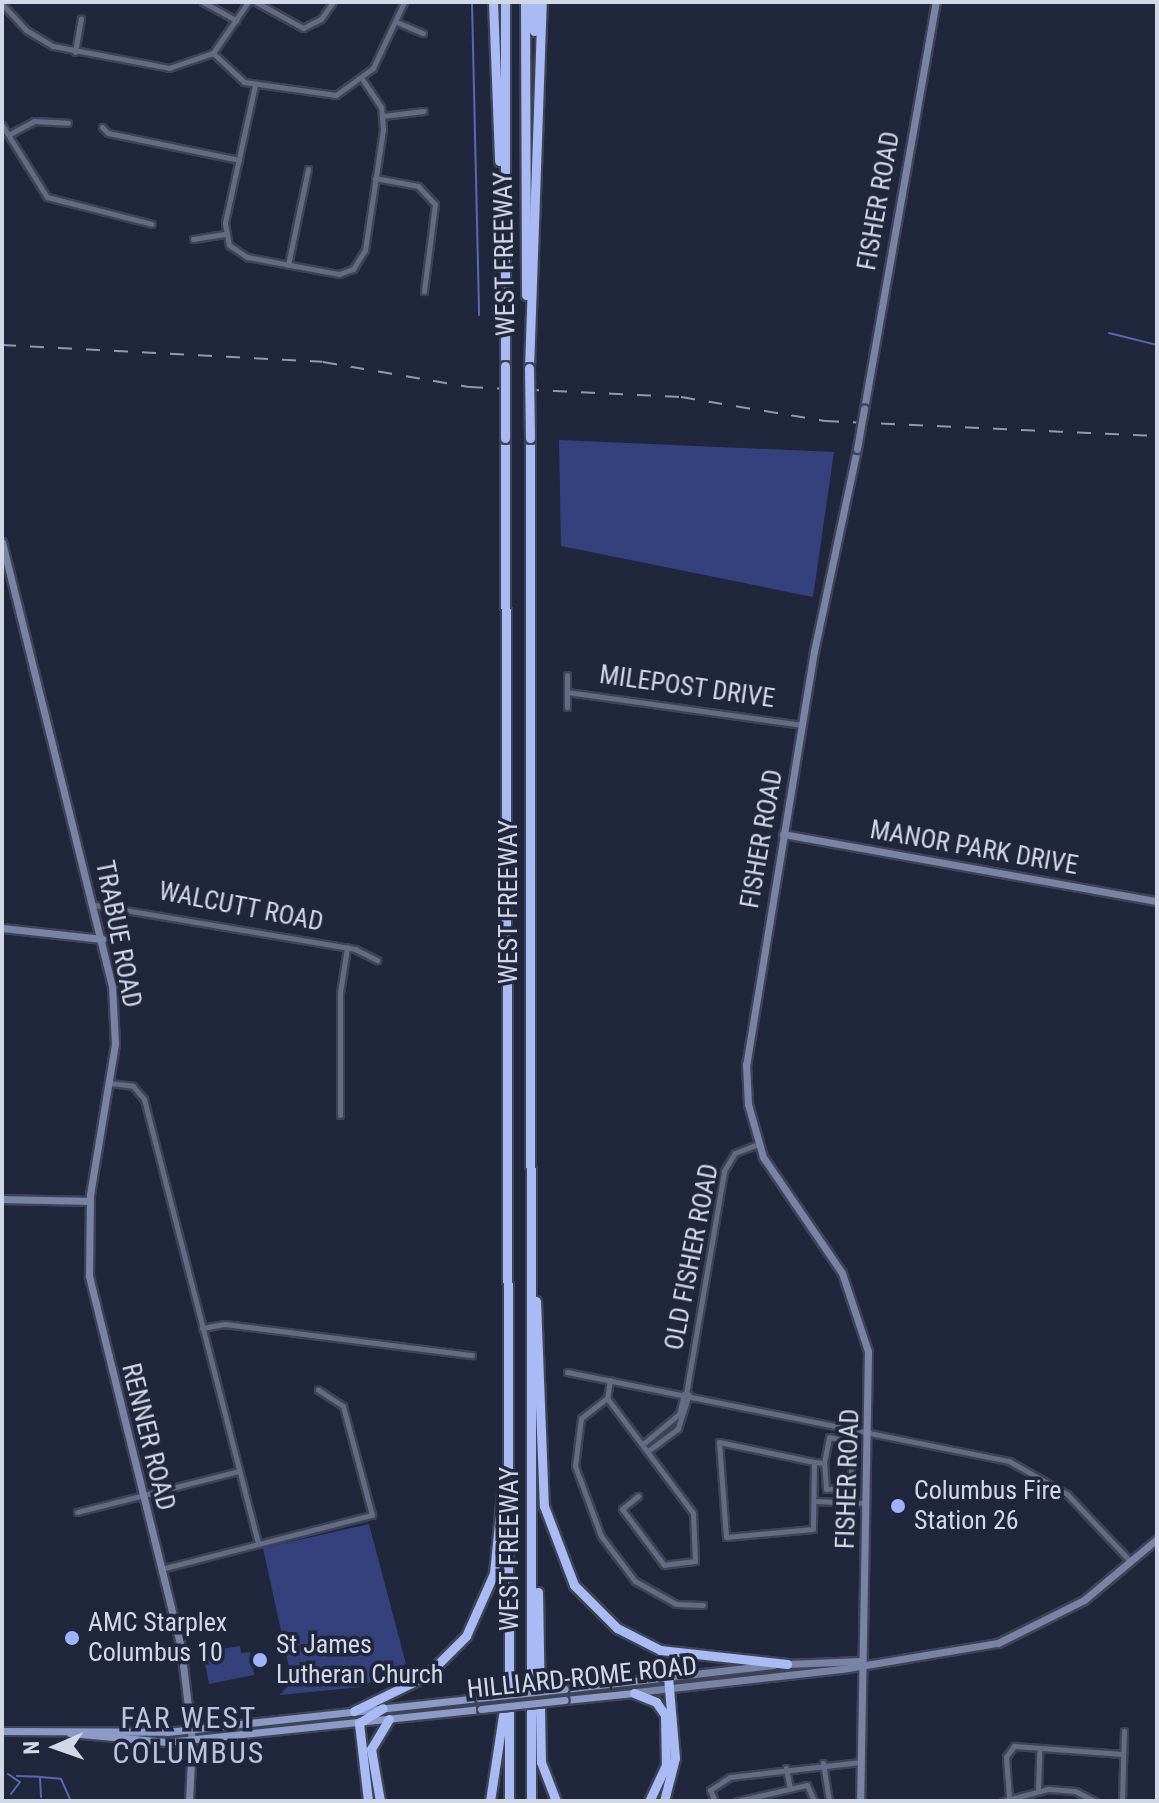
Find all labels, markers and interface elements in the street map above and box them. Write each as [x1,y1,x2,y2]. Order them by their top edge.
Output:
street label: FISHER ROAD [851,129,907,273]
street label: WEST FREEWAY [488,171,522,337]
street label: MILEPOST DRIVE [597,659,777,715]
street label: FISHER ROAD [734,767,790,911]
street label: MANOR PARK DRIVE [868,814,1080,882]
street label: WEST FREEWAY [493,820,525,984]
street label: TRABUE ROAD [88,858,148,1010]
street label: WALCUTT ROAD [156,876,326,938]
street label: OLD FISHER ROAD [659,1161,725,1353]
street label: RENNER ROAD [115,1360,181,1514]
street label: FISHER ROAD [830,1408,866,1550]
street label: WEST FREEWAY [494,1467,526,1631]
place label: Columbus Fire Station 26 [914,1475,1061,1536]
marker: Columbus Fire Station 26 [889,1497,907,1515]
place label: AMC Starplex Columbus 10 [88,1607,227,1668]
marker: AMC Starplex Columbus 10 [63,1629,81,1647]
place label: St James Lutheran Church [276,1629,443,1690]
street label: HILLIARD-ROME ROAD [465,1650,699,1706]
marker: St James Lutheran Church [251,1651,269,1669]
district label: FAR WEST COLUMBUS [113,1700,265,1770]
north arrow [16,1707,96,1787]
text: N [19,1741,44,1755]

